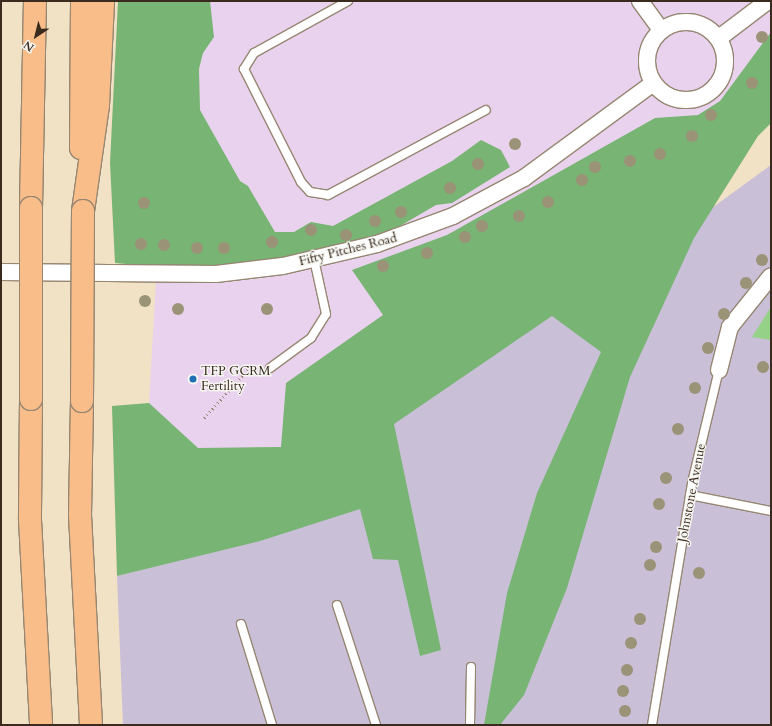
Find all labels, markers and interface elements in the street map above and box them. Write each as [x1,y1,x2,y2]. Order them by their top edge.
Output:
north arrow [16,16,56,56]
text: N [21,37,37,55]
street label: Fifty Pitches Road [297,230,399,270]
place label: TFP GCRM Fertility [201,364,271,395]
marker: TFP GCRM Fertility [188,374,198,384]
street label: Johnstone Avenue [675,442,709,544]

